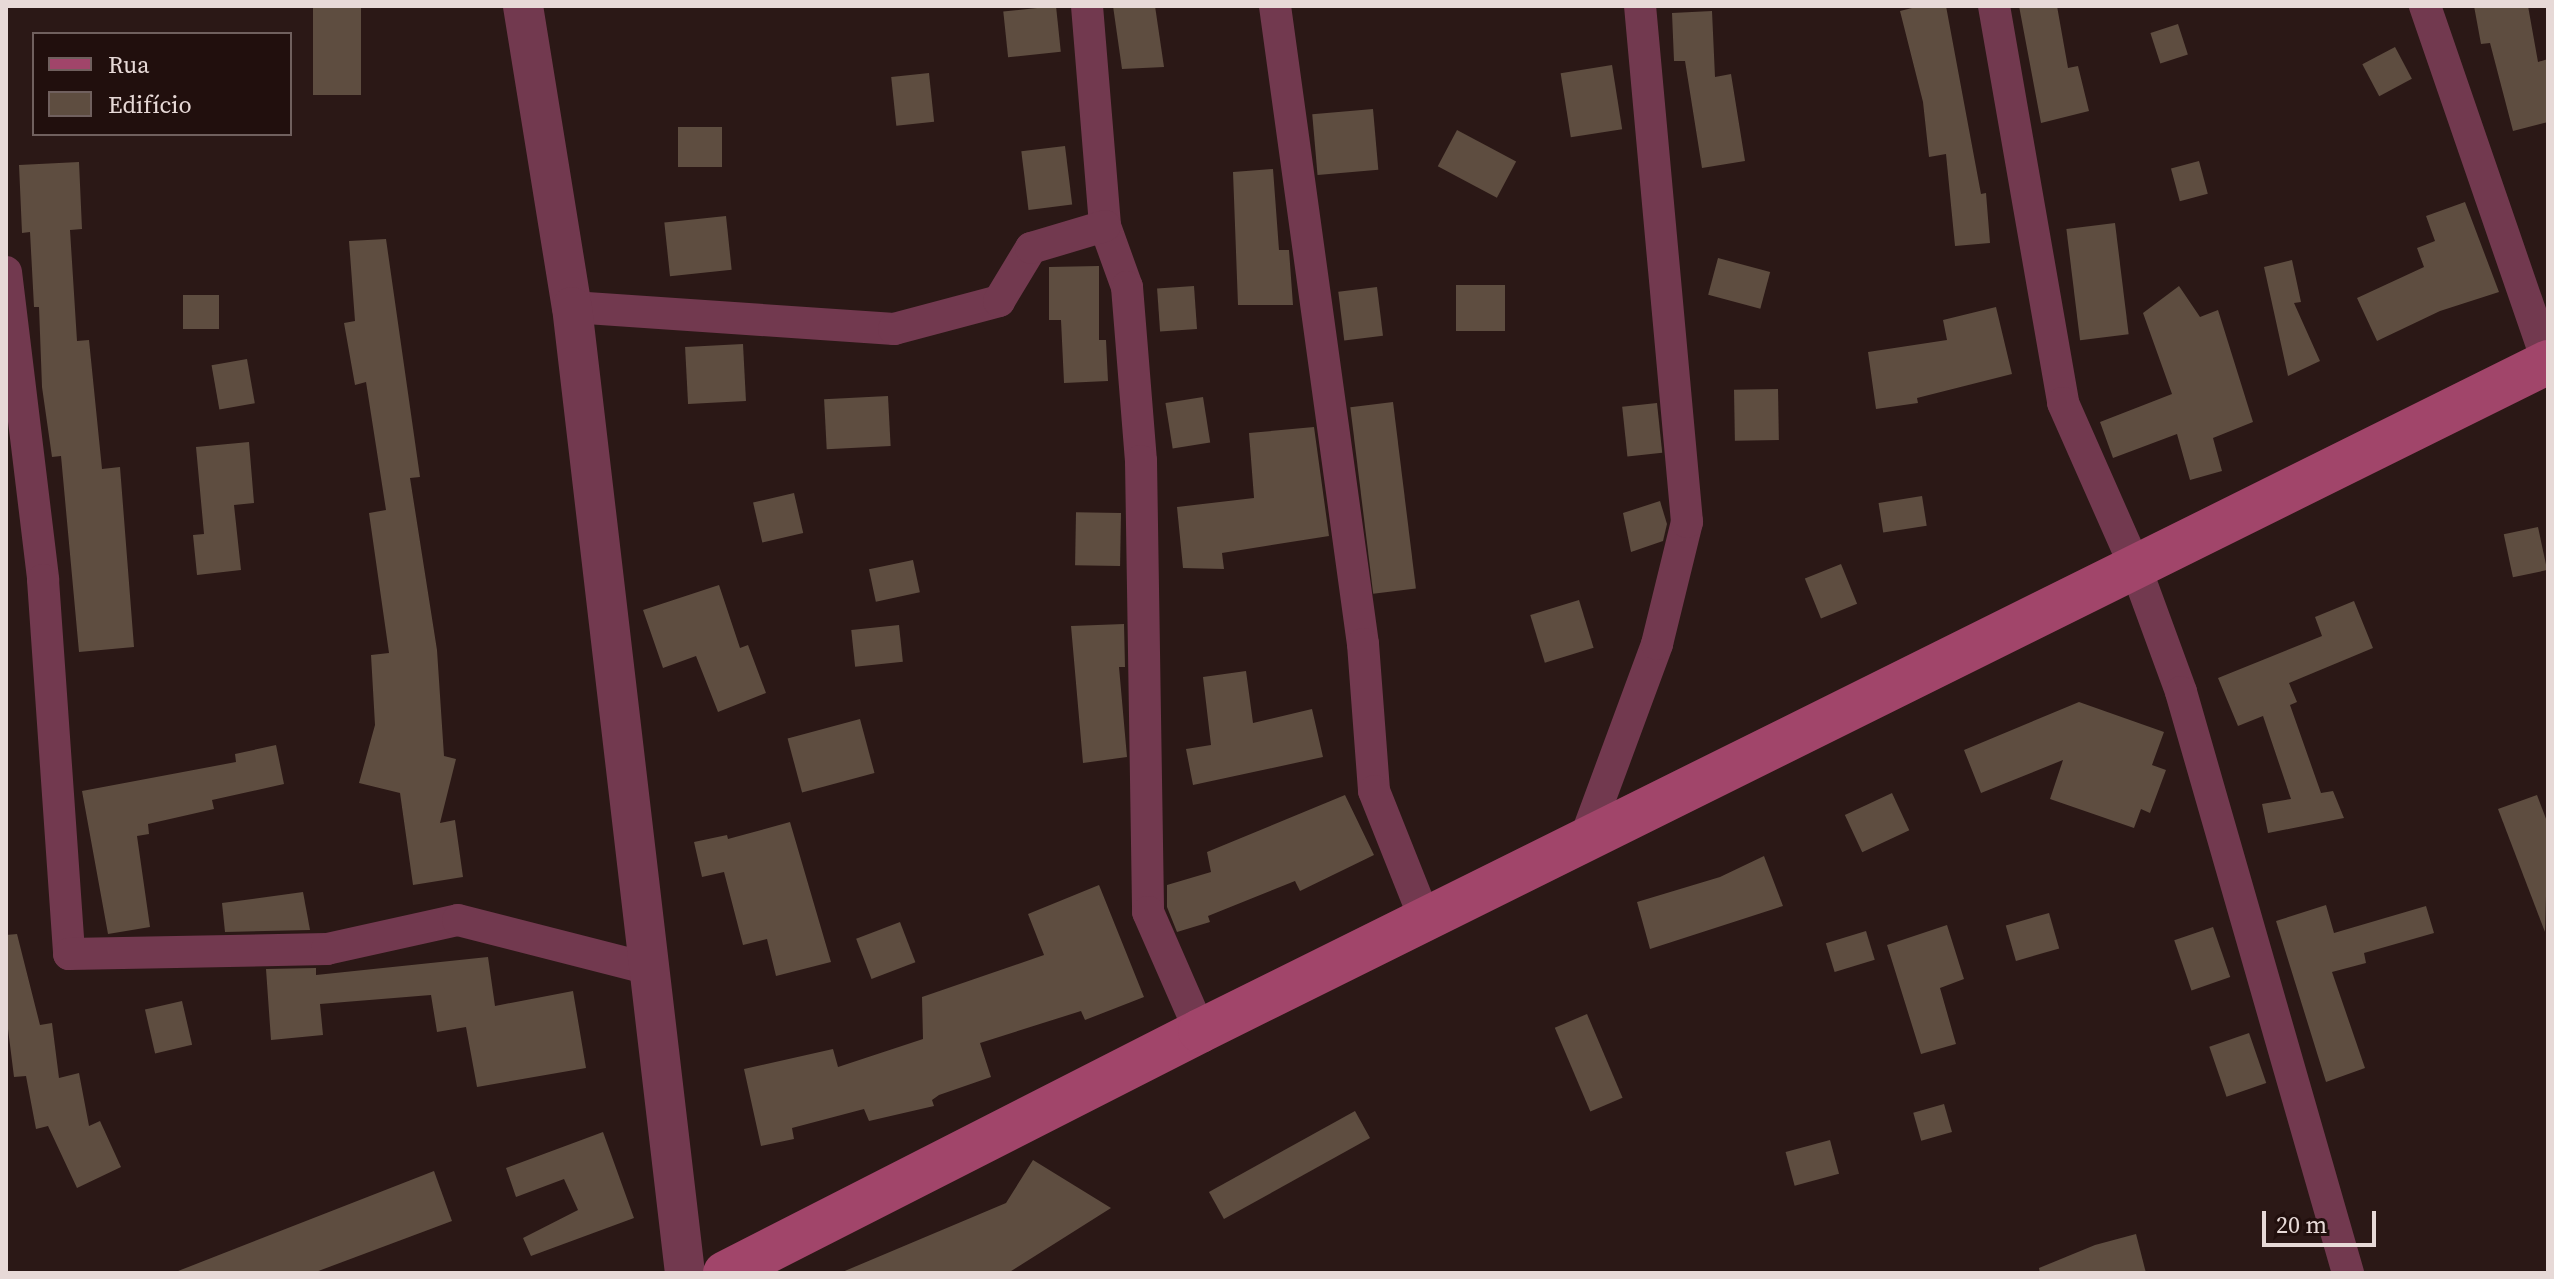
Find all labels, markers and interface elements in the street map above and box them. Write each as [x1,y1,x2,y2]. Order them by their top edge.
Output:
legend [32,32,292,136]
text: Rua [108,48,150,81]
text: Edifício [108,88,192,121]
scale bar [2266,1195,2380,1245]
text: 20 m [2276,1208,2327,1241]

